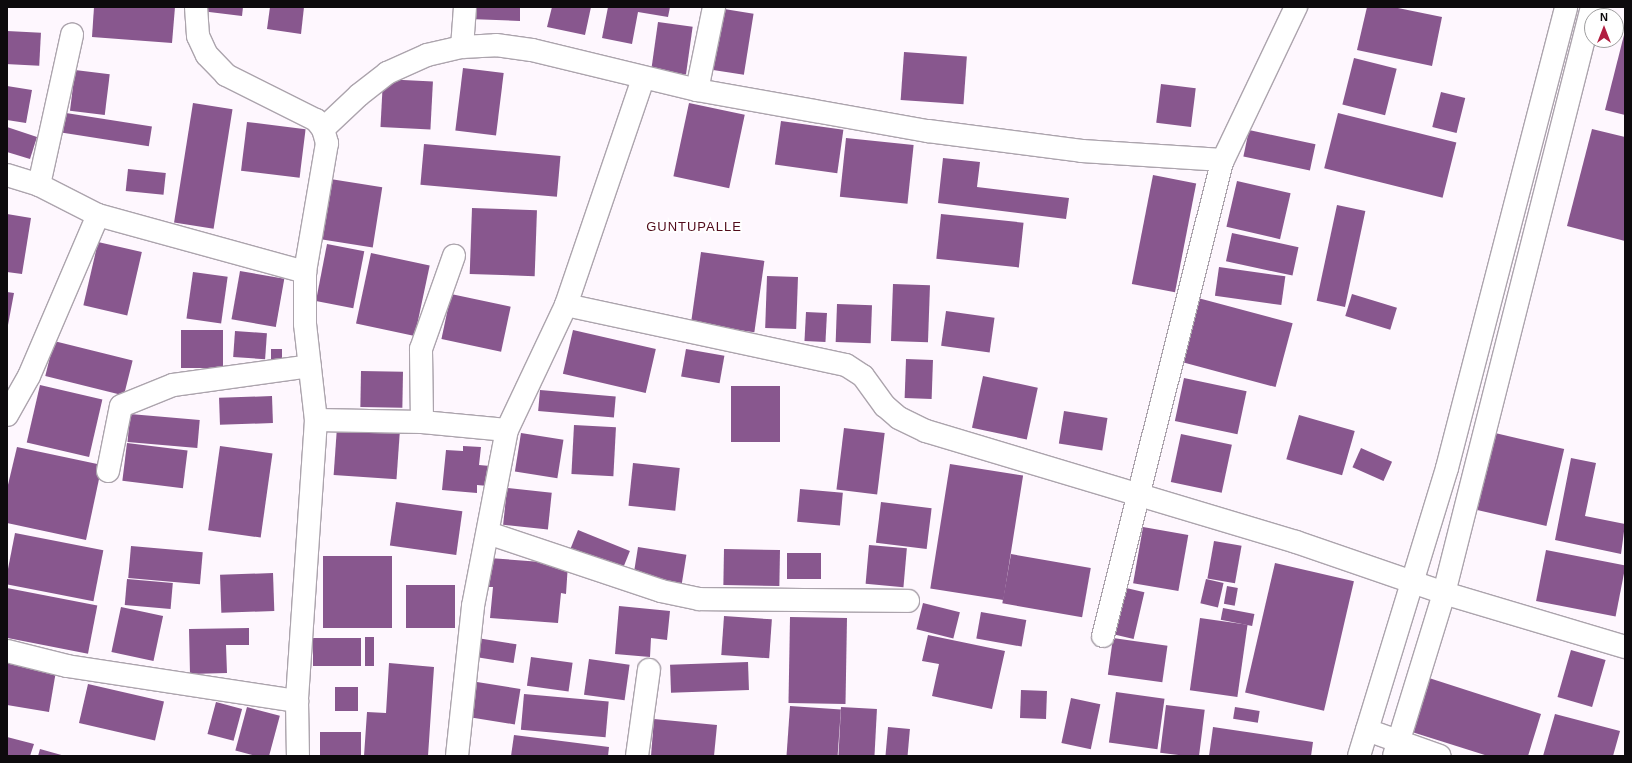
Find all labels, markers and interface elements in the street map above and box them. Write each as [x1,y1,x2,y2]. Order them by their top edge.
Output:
north arrow [1584,8,1624,48]
text: N [1600,11,1608,23]
district label: GUNTUPALLE [646,219,742,235]

